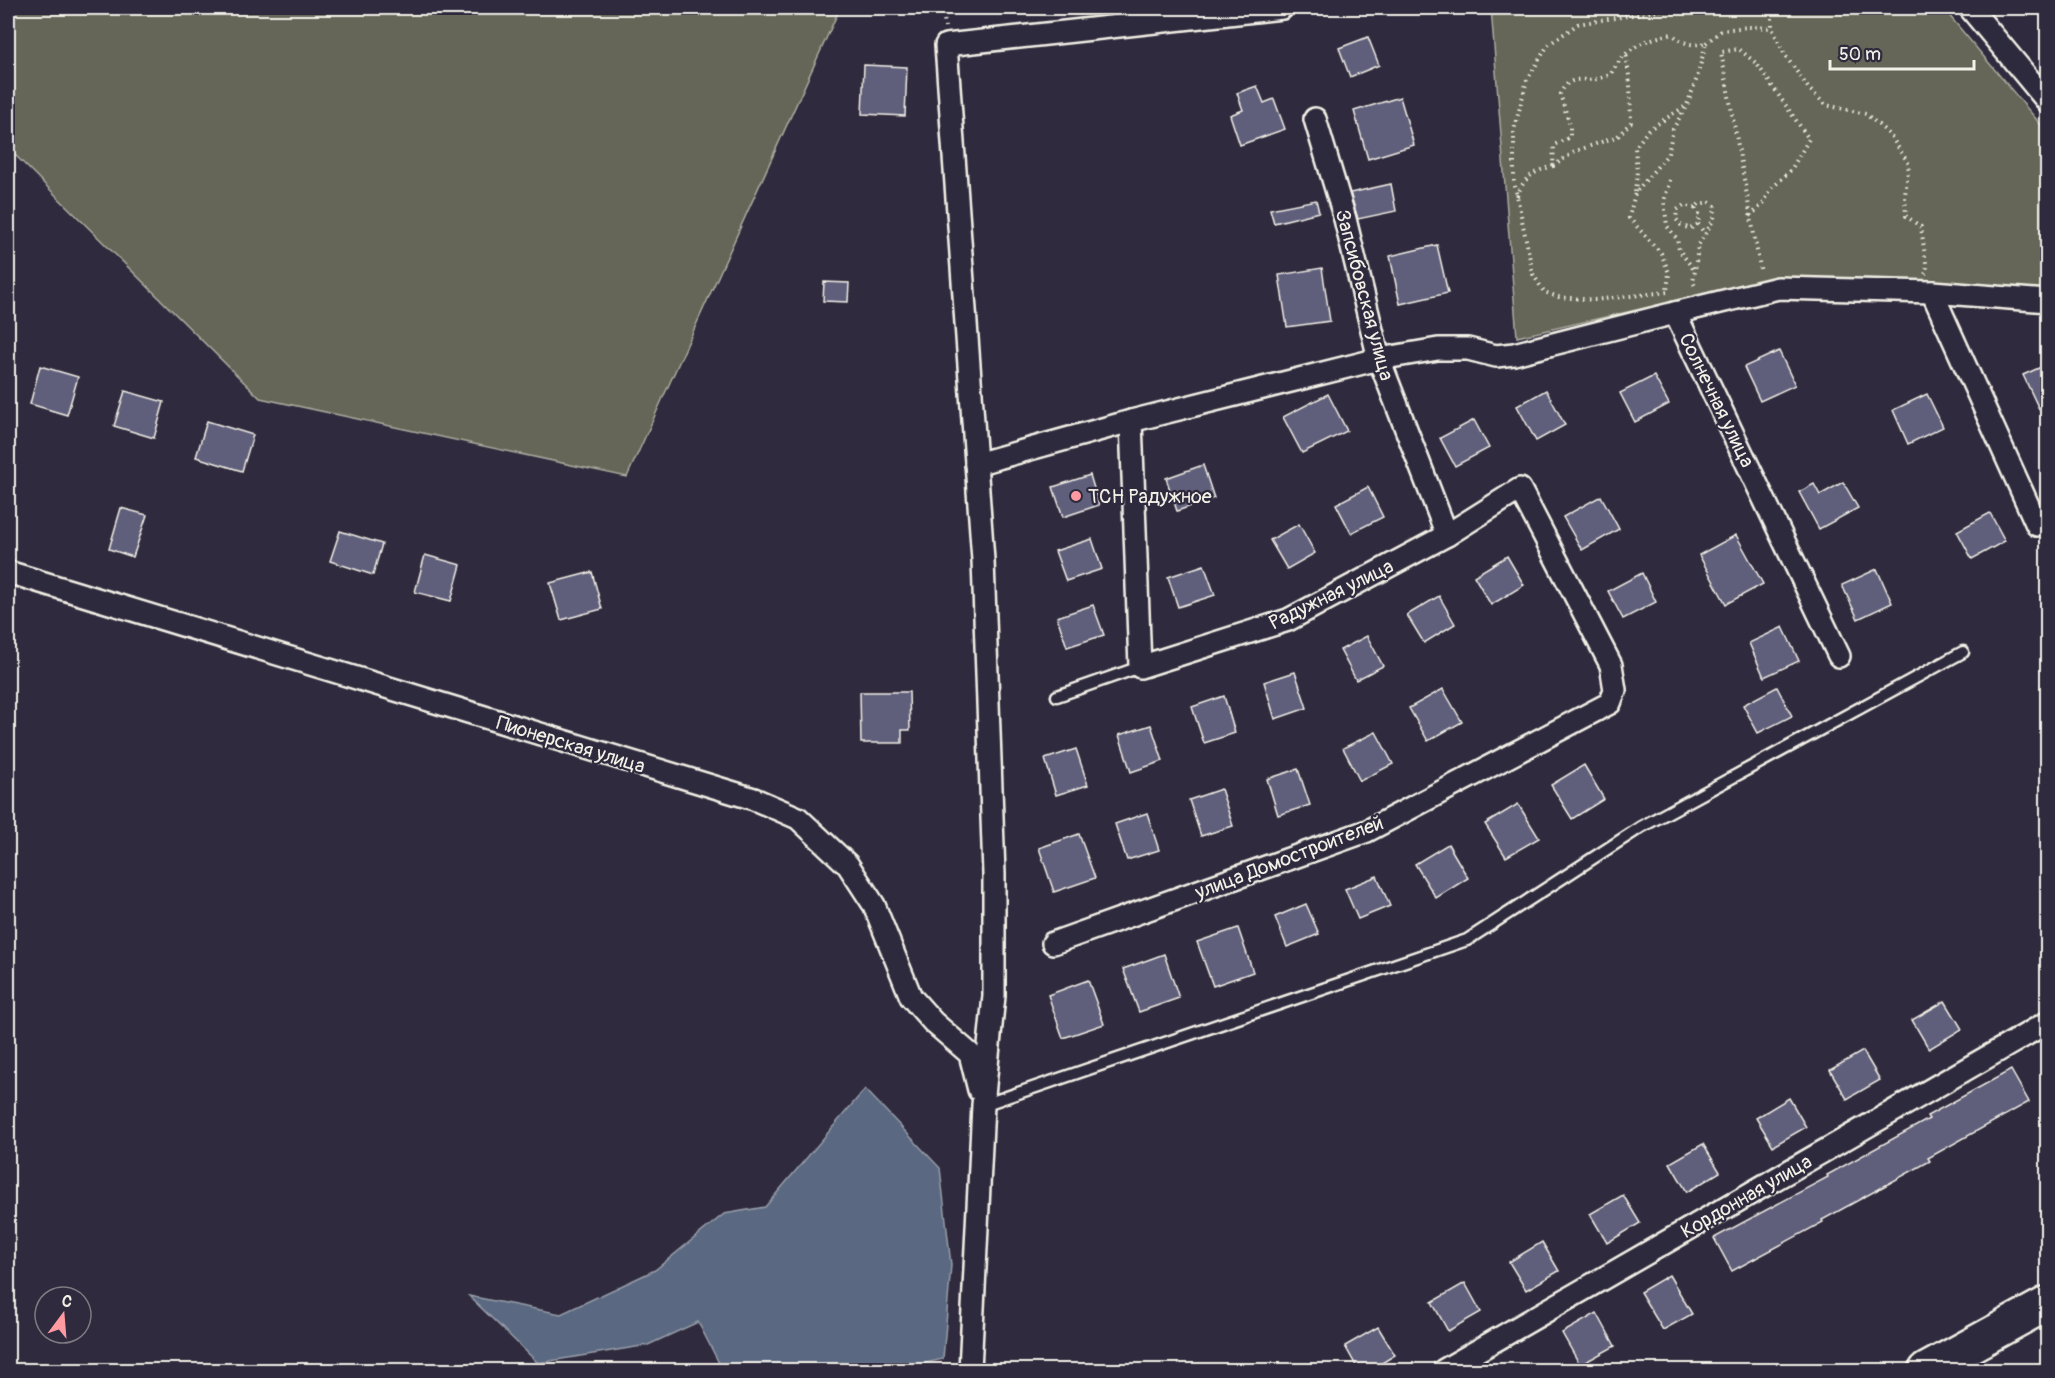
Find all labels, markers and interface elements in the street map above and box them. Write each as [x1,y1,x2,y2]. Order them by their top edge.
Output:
scale bar [1830,33,1974,71]
text: 50 m [1839,43,1881,66]
street label: Запсибовская улица [1330,207,1399,383]
street label: Солнечная улица [1673,329,1760,471]
place label: ТСН Радужное [1088,484,1212,509]
marker: ТСН Радужное [1069,489,1083,503]
street label: Радужная улица [1265,554,1398,635]
street label: Пионерская улица [493,710,648,779]
street label: улица Домостроителей [1191,810,1387,905]
street label: Кордонная улица [1676,1149,1816,1244]
north arrow [33,1285,93,1345]
text: С [59,1291,74,1313]

